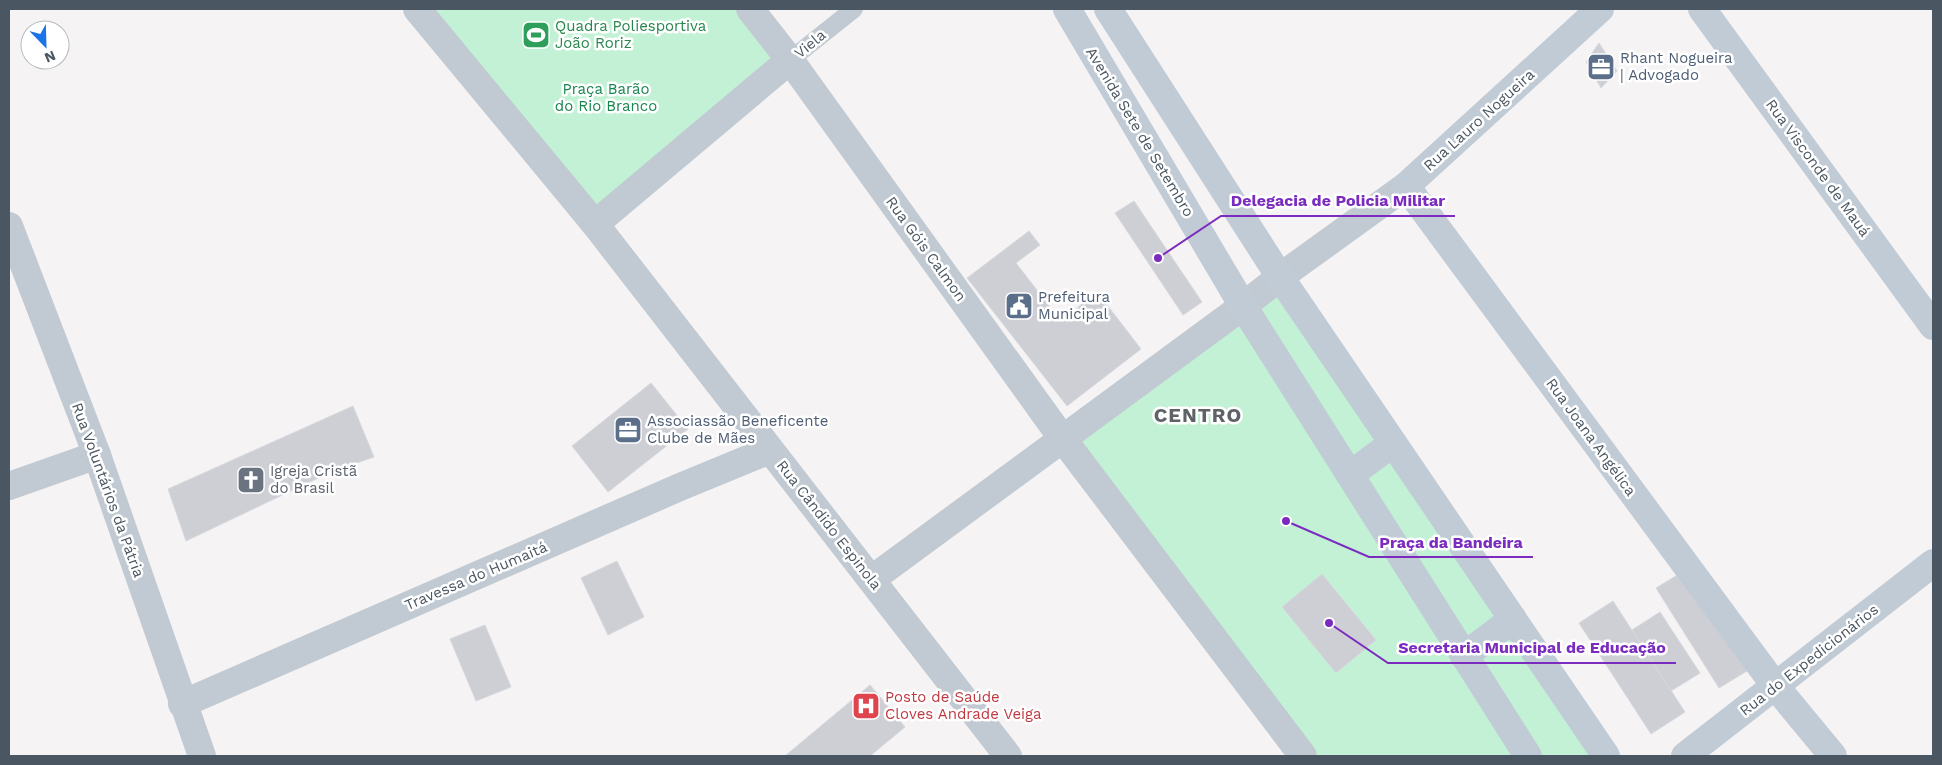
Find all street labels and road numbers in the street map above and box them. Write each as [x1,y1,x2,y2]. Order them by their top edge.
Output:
street label: Viela [791,26,830,62]
street label: Avenida Sete de Setembro [1082,44,1198,220]
street label: Rua Lauro Nogueira [1420,65,1539,175]
street label: Rua Visconde de Mauá [1762,96,1874,241]
street label: Rua Góis Calmon [882,193,970,305]
street label: Rua Joana Angélica [1542,375,1640,500]
street label: Rua Voluntários da Pátria [68,400,148,580]
street label: Rua Cândido Espinola [773,457,886,594]
street label: Travessa do Humaitá [402,538,550,614]
street label: Rua do Expedicionários [1736,600,1882,720]

